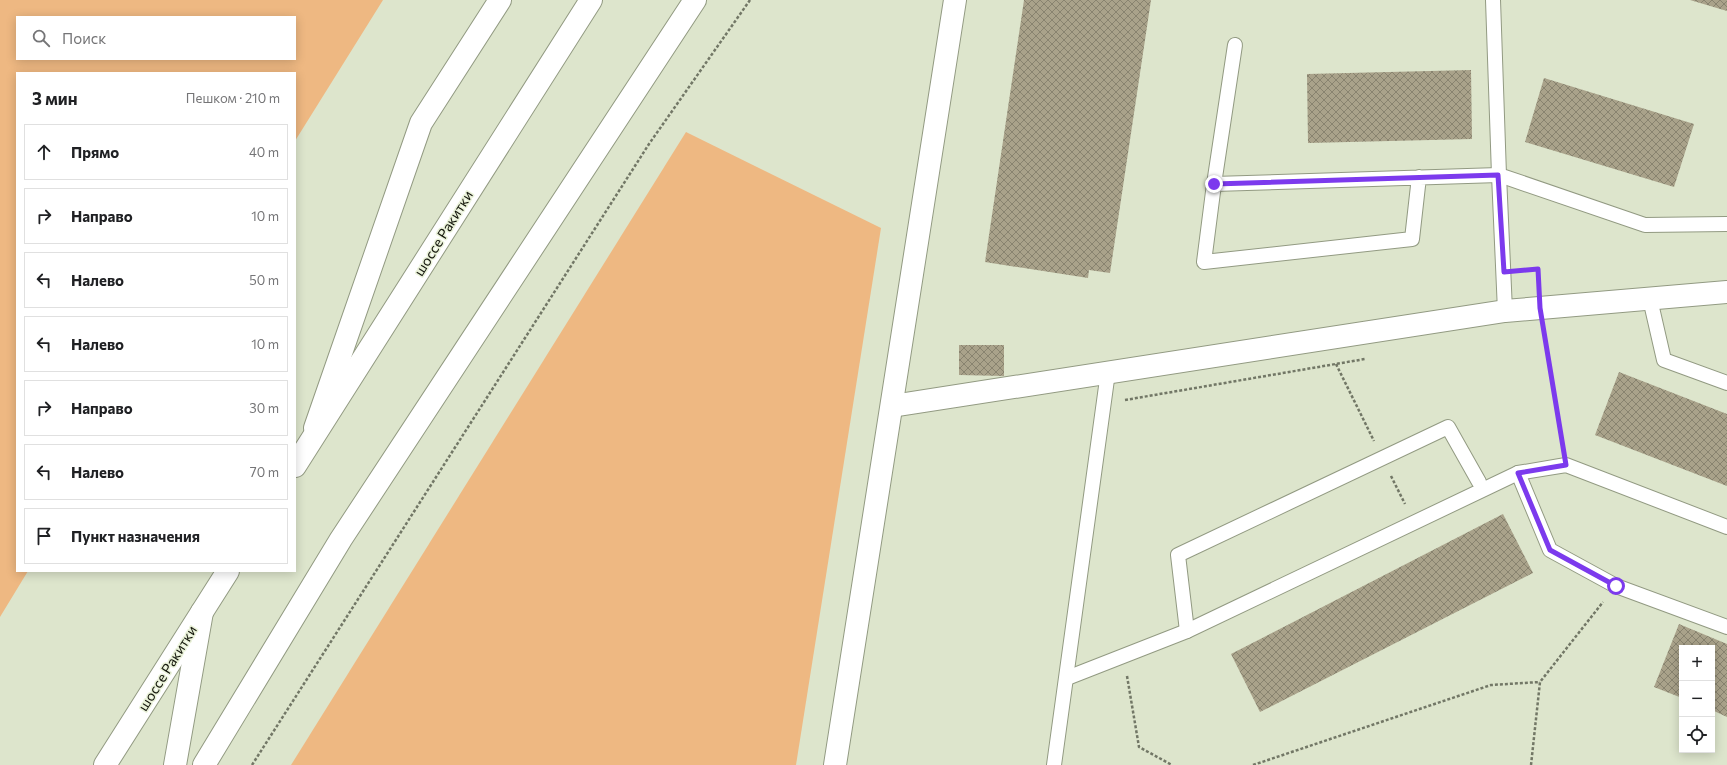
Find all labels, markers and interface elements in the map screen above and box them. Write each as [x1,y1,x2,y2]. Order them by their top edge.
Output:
search box [16,16,296,60]
icon: search [30,27,52,49]
text: Поиск [62,29,106,47]
text: 3 мин [32,88,78,109]
text: Пешком · 210 m [186,90,280,106]
icon: ahead [33,141,55,163]
text: Прямо [71,143,119,161]
text: 40 m [249,144,279,160]
route end [1205,175,1223,193]
street label: шоссе Ракитки [410,187,476,279]
icon: right [33,205,55,227]
text: Направо [71,207,133,225]
text: 10 m [251,208,279,224]
icon: left [33,269,55,291]
text: Налево [71,271,124,289]
text: 50 m [249,272,279,288]
icon: left [33,333,55,355]
text: Налево [71,335,124,353]
text: 10 m [251,336,279,352]
icon: right [33,397,55,419]
text: Направо [71,399,133,417]
text: 30 m [249,400,279,416]
icon: left [33,461,55,483]
text: Налево [71,463,124,481]
text: 70 m [250,464,279,480]
icon: arrive [33,525,55,547]
text: Пункт назначения [71,527,200,545]
route start [1607,577,1625,595]
street label: шоссе Ракитки [134,622,200,714]
map controls [1679,645,1715,753]
button: + [1679,645,1715,681]
button: − [1679,681,1715,717]
button: locate [1679,717,1715,753]

